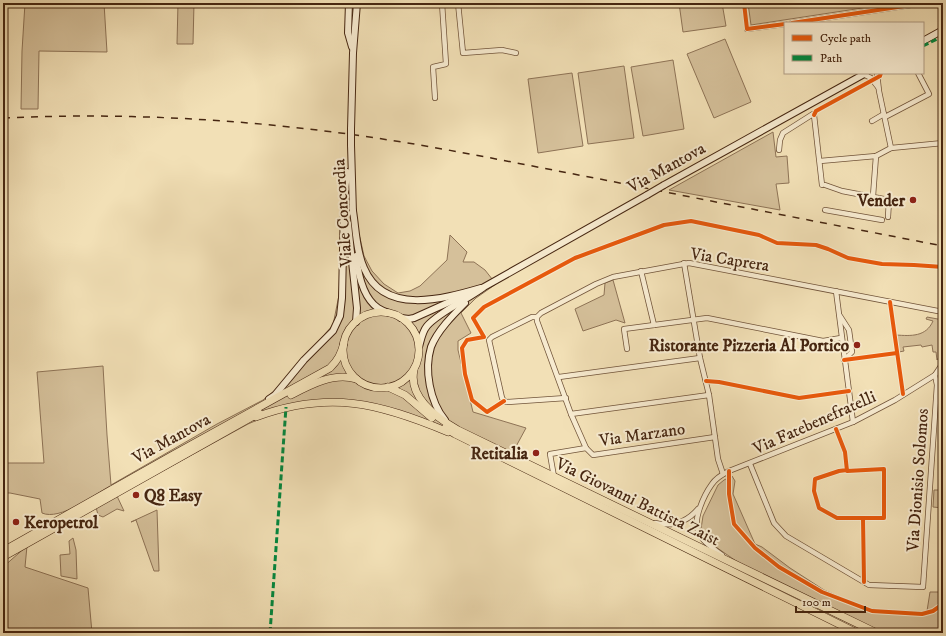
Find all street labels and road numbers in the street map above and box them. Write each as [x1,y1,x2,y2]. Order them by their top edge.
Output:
street label: Via Mantova [623,137,710,199]
street label: Viale Concordia [328,157,358,269]
street label: Via Caprera [688,243,772,277]
street label: Via Fatebenefratelli [749,386,879,460]
street label: Via Dionisio Solomos [902,407,934,553]
street label: Via Mantova [128,408,215,470]
street label: Via Marzano [597,418,687,452]
street label: Via Giovanni Battista Zaist [551,452,724,551]

